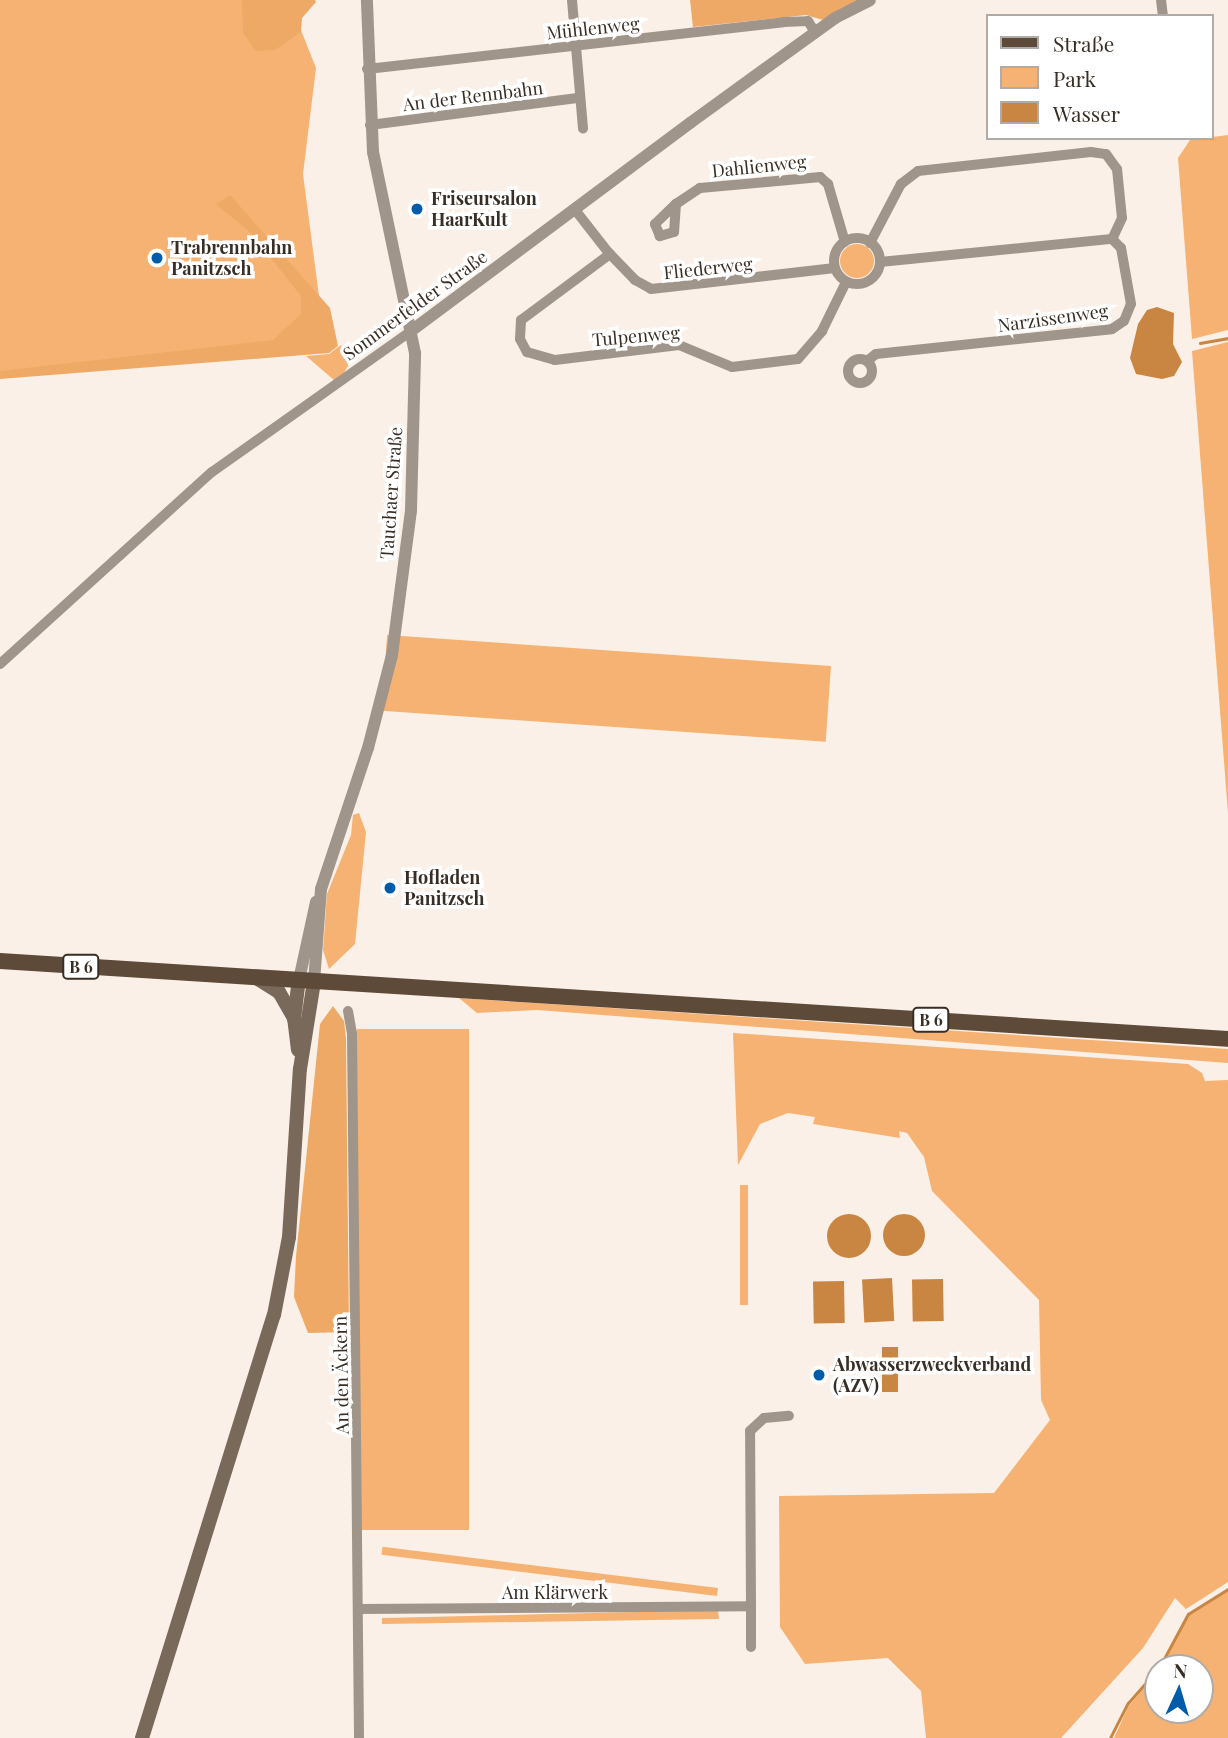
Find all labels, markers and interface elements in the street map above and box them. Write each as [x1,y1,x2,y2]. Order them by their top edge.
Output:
street label: Mühlenweg [545,12,641,44]
legend [986,14,1214,140]
text: Straße [1053,29,1114,57]
text: Park [1053,64,1096,92]
street label: An der Rennbahn [402,77,544,115]
text: Wasser [1053,99,1120,127]
street label: Dahlienweg [711,150,807,182]
place label: Friseursalon HaarKult [431,188,537,230]
marker: Friseursalon HaarKult [409,201,425,217]
place label: Trabrennbahn Panitzsch [171,237,292,280]
street label: Sommerfelder Straße [339,245,491,365]
marker: Trabrennbahn Panitzsch [149,250,165,266]
street label: Fliederweg [662,253,754,283]
street label: Narzissenweg [996,300,1110,336]
street label: Tulpenweg [591,321,681,351]
street label: Tauchaer Straße [376,426,406,560]
place label: Hofladen Panitzsch [404,867,484,910]
marker: Hofladen Panitzsch [382,880,398,896]
road number: B 6 [62,954,100,979]
road number: B 6 [912,1008,950,1032]
street label: An den Äckern [329,1315,353,1435]
place label: Abwasserzweckverband (AZV) [833,1354,1031,1396]
marker: Abwasserzweckverband (AZV) [811,1367,827,1383]
street label: Am Klärwerk [502,1581,608,1603]
north arrow [1144,1654,1214,1724]
text: N [1173,1657,1188,1683]

